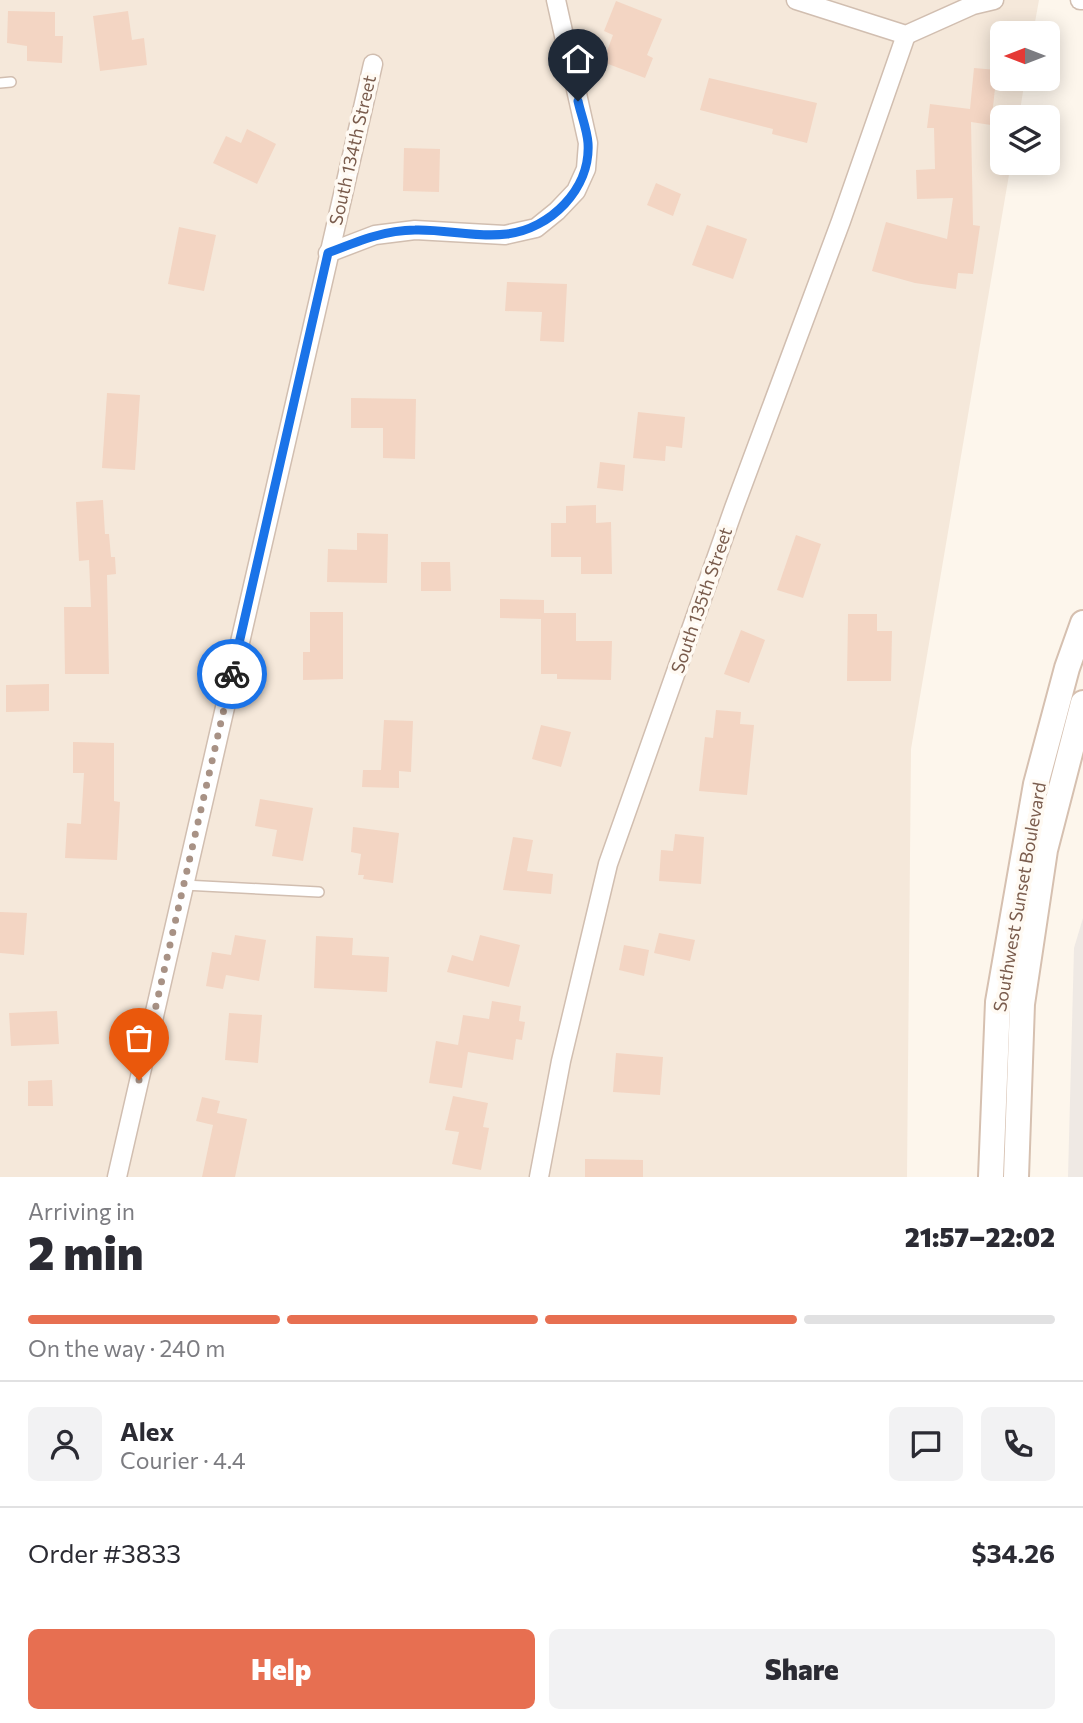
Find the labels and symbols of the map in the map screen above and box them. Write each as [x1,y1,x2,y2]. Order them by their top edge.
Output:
north arrow [990,21,1060,91]
pin [548,29,608,101]
street label: South 134th Street [324,73,380,227]
street label: South 135th Street [666,524,736,676]
courier [197,639,267,709]
street label: Southwest Sunset Boulevard [988,780,1050,1014]
pin [109,1008,169,1080]

